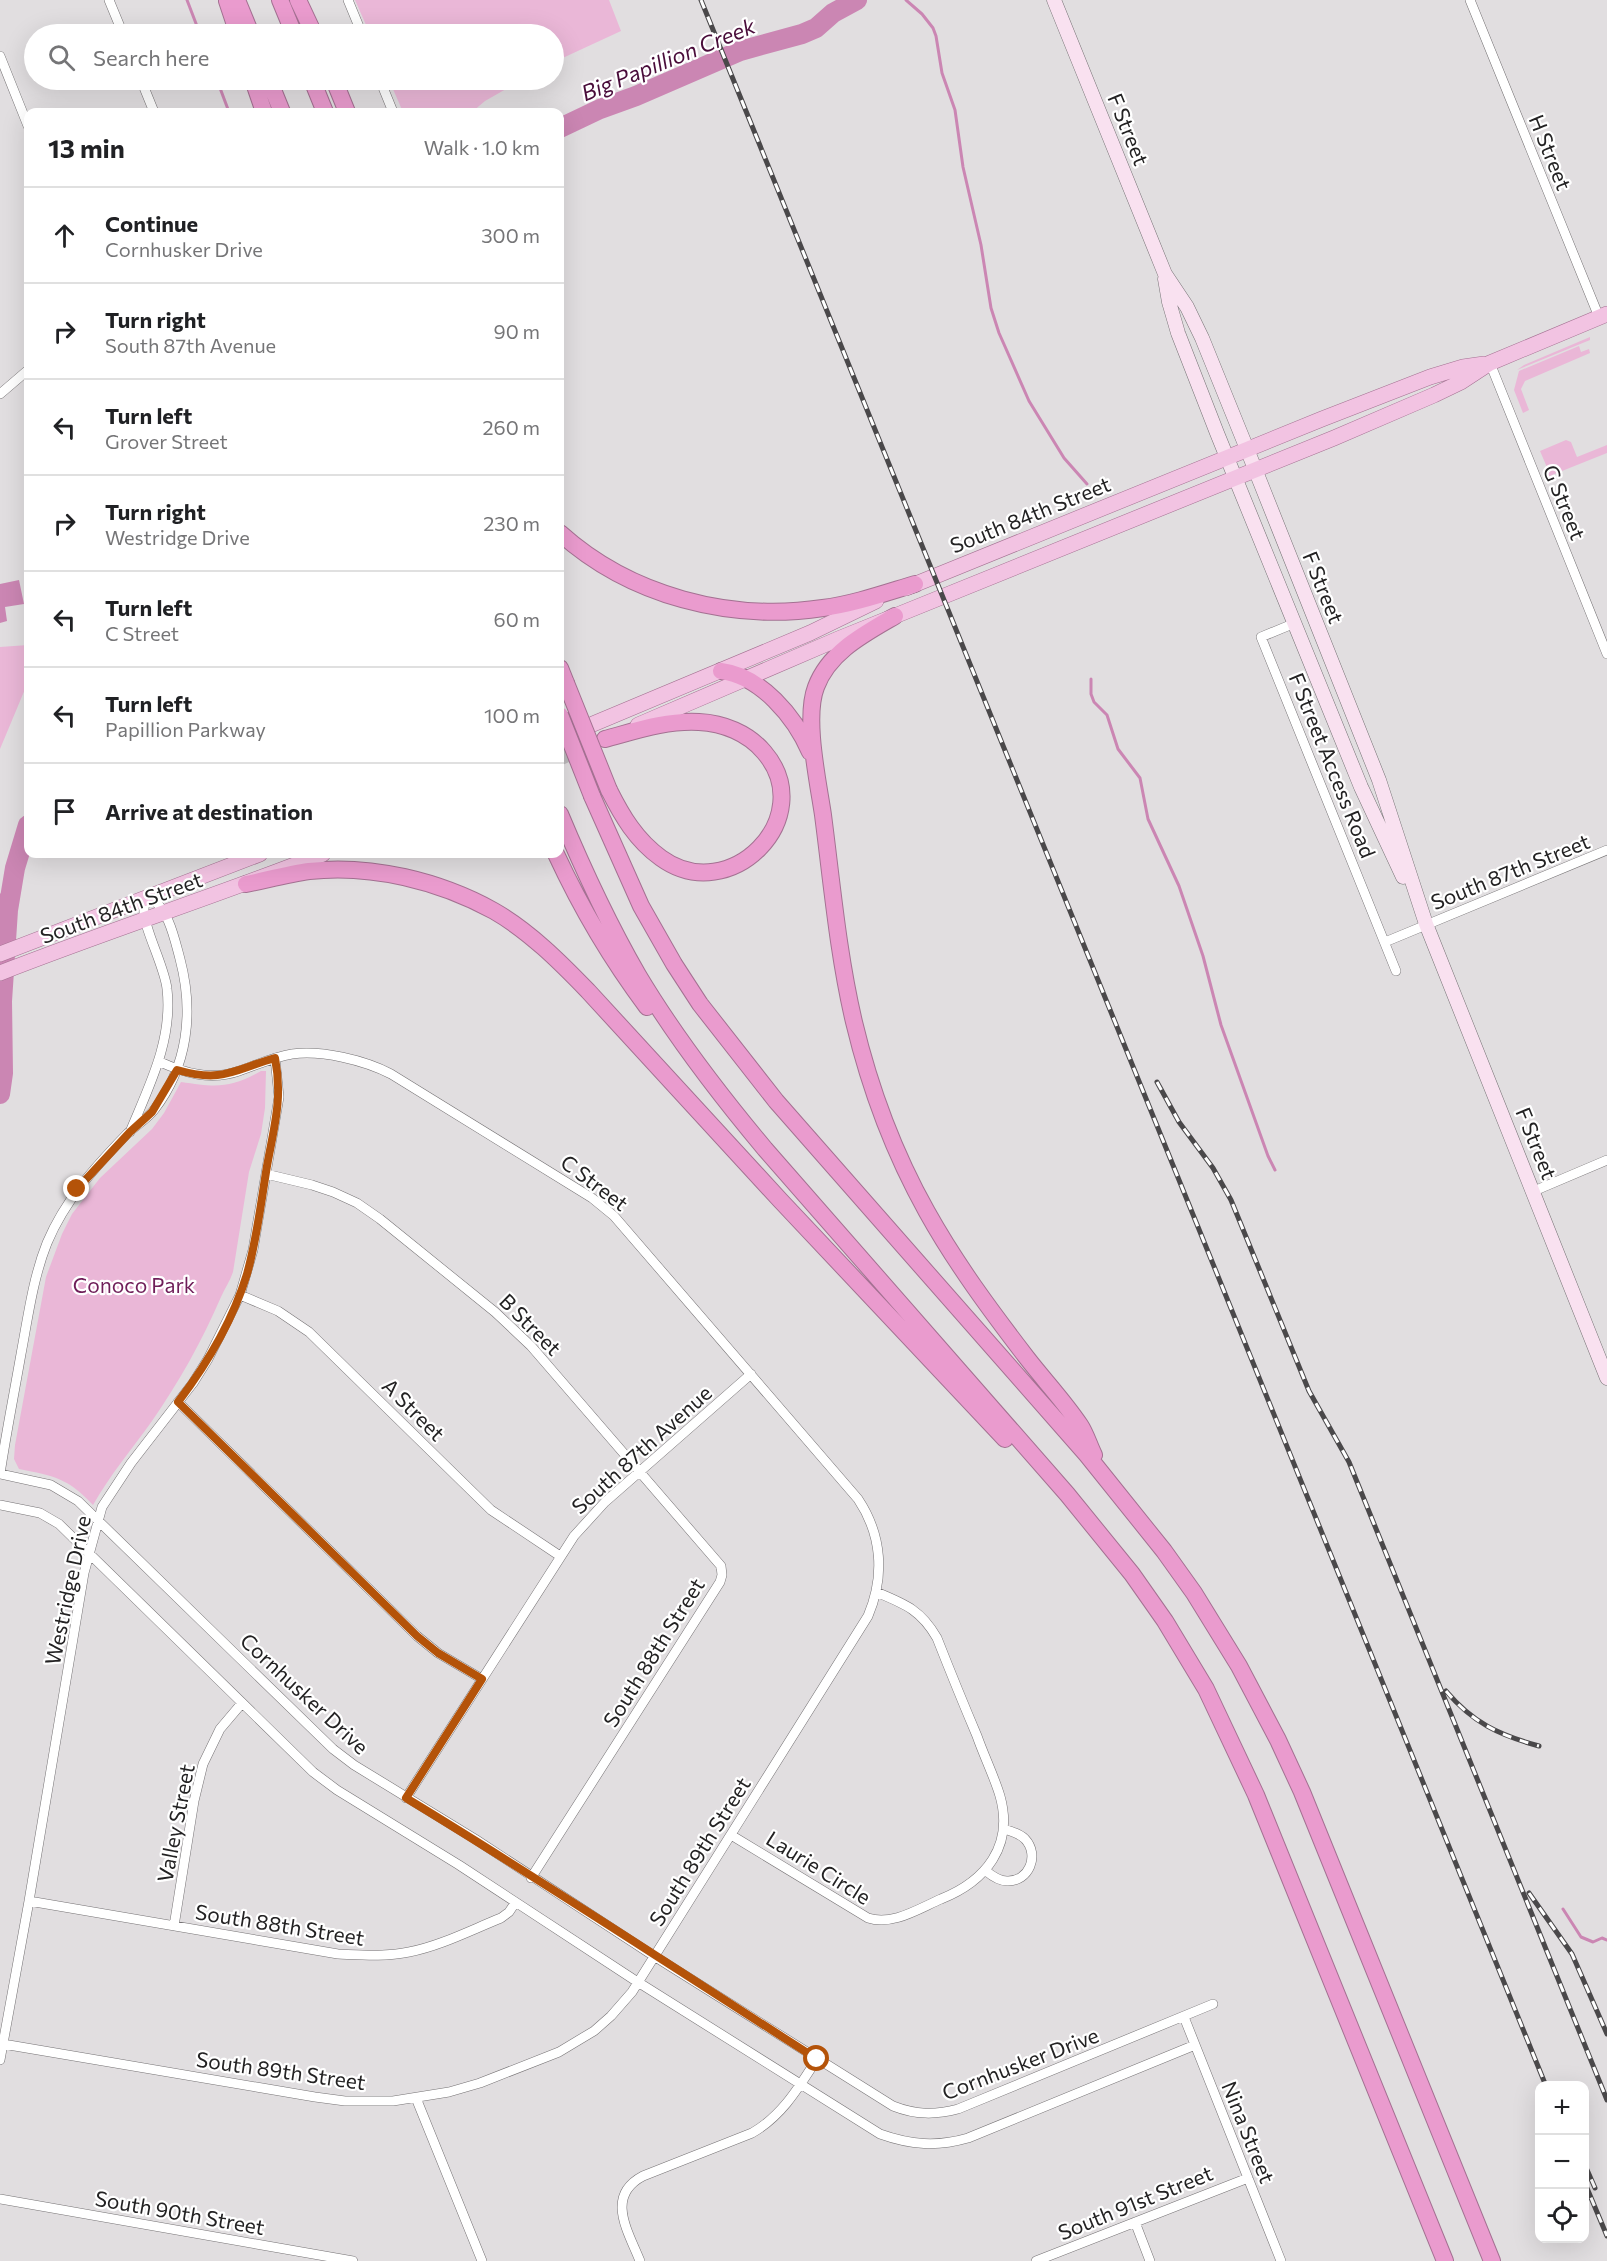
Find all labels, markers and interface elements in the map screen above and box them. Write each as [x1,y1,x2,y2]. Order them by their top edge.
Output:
water label: Big Papillion Creek [577,11,760,106]
search box [24,24,564,90]
icon: search [45,41,78,74]
text: Search here [93,44,209,71]
street label: F Street [1103,89,1155,169]
street label: H Street [1525,111,1577,193]
text: 13 min [48,132,125,163]
text: Walk · 1.0 km [424,135,540,159]
text: Continue [105,210,198,237]
icon: ahead [48,219,81,252]
text: 300 m [481,223,540,247]
text: Cornhusker Drive [105,237,263,261]
text: Turn right [105,306,206,333]
icon: right [48,315,81,348]
text: 90 m [494,319,540,343]
text: South 87th Avenue [105,333,276,357]
text: Turn left [105,402,192,429]
icon: left [48,411,81,444]
text: 260 m [482,415,540,439]
text: Grover Street [105,429,228,453]
street label: G Street [1539,461,1591,543]
street label: South 84th Street [946,470,1114,558]
text: Turn right [105,498,206,525]
icon: right [48,507,81,540]
text: 230 m [483,511,540,535]
text: Westridge Drive [105,525,250,549]
street label: F Street [1298,547,1350,627]
text: Turn left [105,594,192,621]
icon: left [48,603,81,636]
text: 60 m [494,607,540,631]
text: C Street [105,621,179,645]
street label: F Street Access Road [1284,669,1382,861]
text: Turn left [105,690,192,717]
icon: left [48,699,81,732]
text: 100 m [484,703,540,727]
text: Papillion Parkway [105,717,266,741]
icon: arrive [48,795,81,828]
text: Arrive at destination [105,798,313,825]
street label: South 87th Street [1427,828,1593,914]
street label: South 84th Street [37,866,205,948]
street label: F Street [1511,1103,1563,1183]
street label: C Street [556,1149,634,1215]
route end [63,1175,89,1201]
park label: Conoco Park [73,1272,195,1297]
street label: B Street [495,1288,567,1360]
street label: A Street [378,1373,450,1445]
street label: South 87th Avenue [566,1380,716,1518]
street label: Westridge Drive [39,1513,95,1667]
street label: South 88th Street [597,1573,709,1731]
street label: Cornhusker Drive [236,1627,374,1759]
street label: Valley Street [151,1762,199,1884]
street label: South 89th Street [643,1772,755,1930]
street label: Laurie Circle [762,1825,876,1909]
street label: South 88th Street [194,1898,366,1950]
street label: Cornhusker Drive [938,2022,1102,2104]
route start [803,2045,829,2071]
street label: South 89th Street [195,2046,367,2094]
street label: Nina Street [1217,2077,1281,2187]
map controls [1535,2081,1589,2243]
button: + [1535,2081,1589,2135]
button: − [1535,2135,1589,2189]
street label: South 91st Street [1054,2160,1216,2244]
street label: South 90th Street [93,2185,267,2239]
button: locate [1535,2189,1589,2243]

